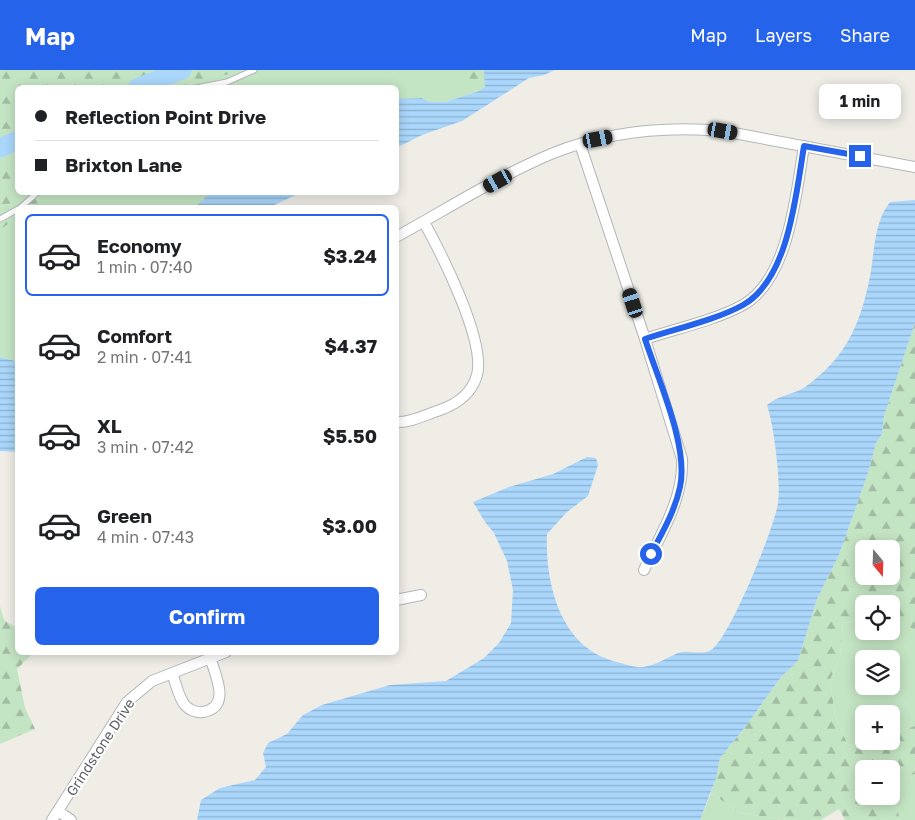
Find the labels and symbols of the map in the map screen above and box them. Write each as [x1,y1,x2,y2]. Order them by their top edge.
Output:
callout: 1 min [819,83,901,118]
car [706,121,739,141]
car [581,129,614,149]
route end [849,145,871,167]
car [481,167,514,195]
car [621,286,644,320]
north arrow [855,540,900,585]
route start [640,543,662,565]
street label: Grindstone Drive [62,695,138,799]

